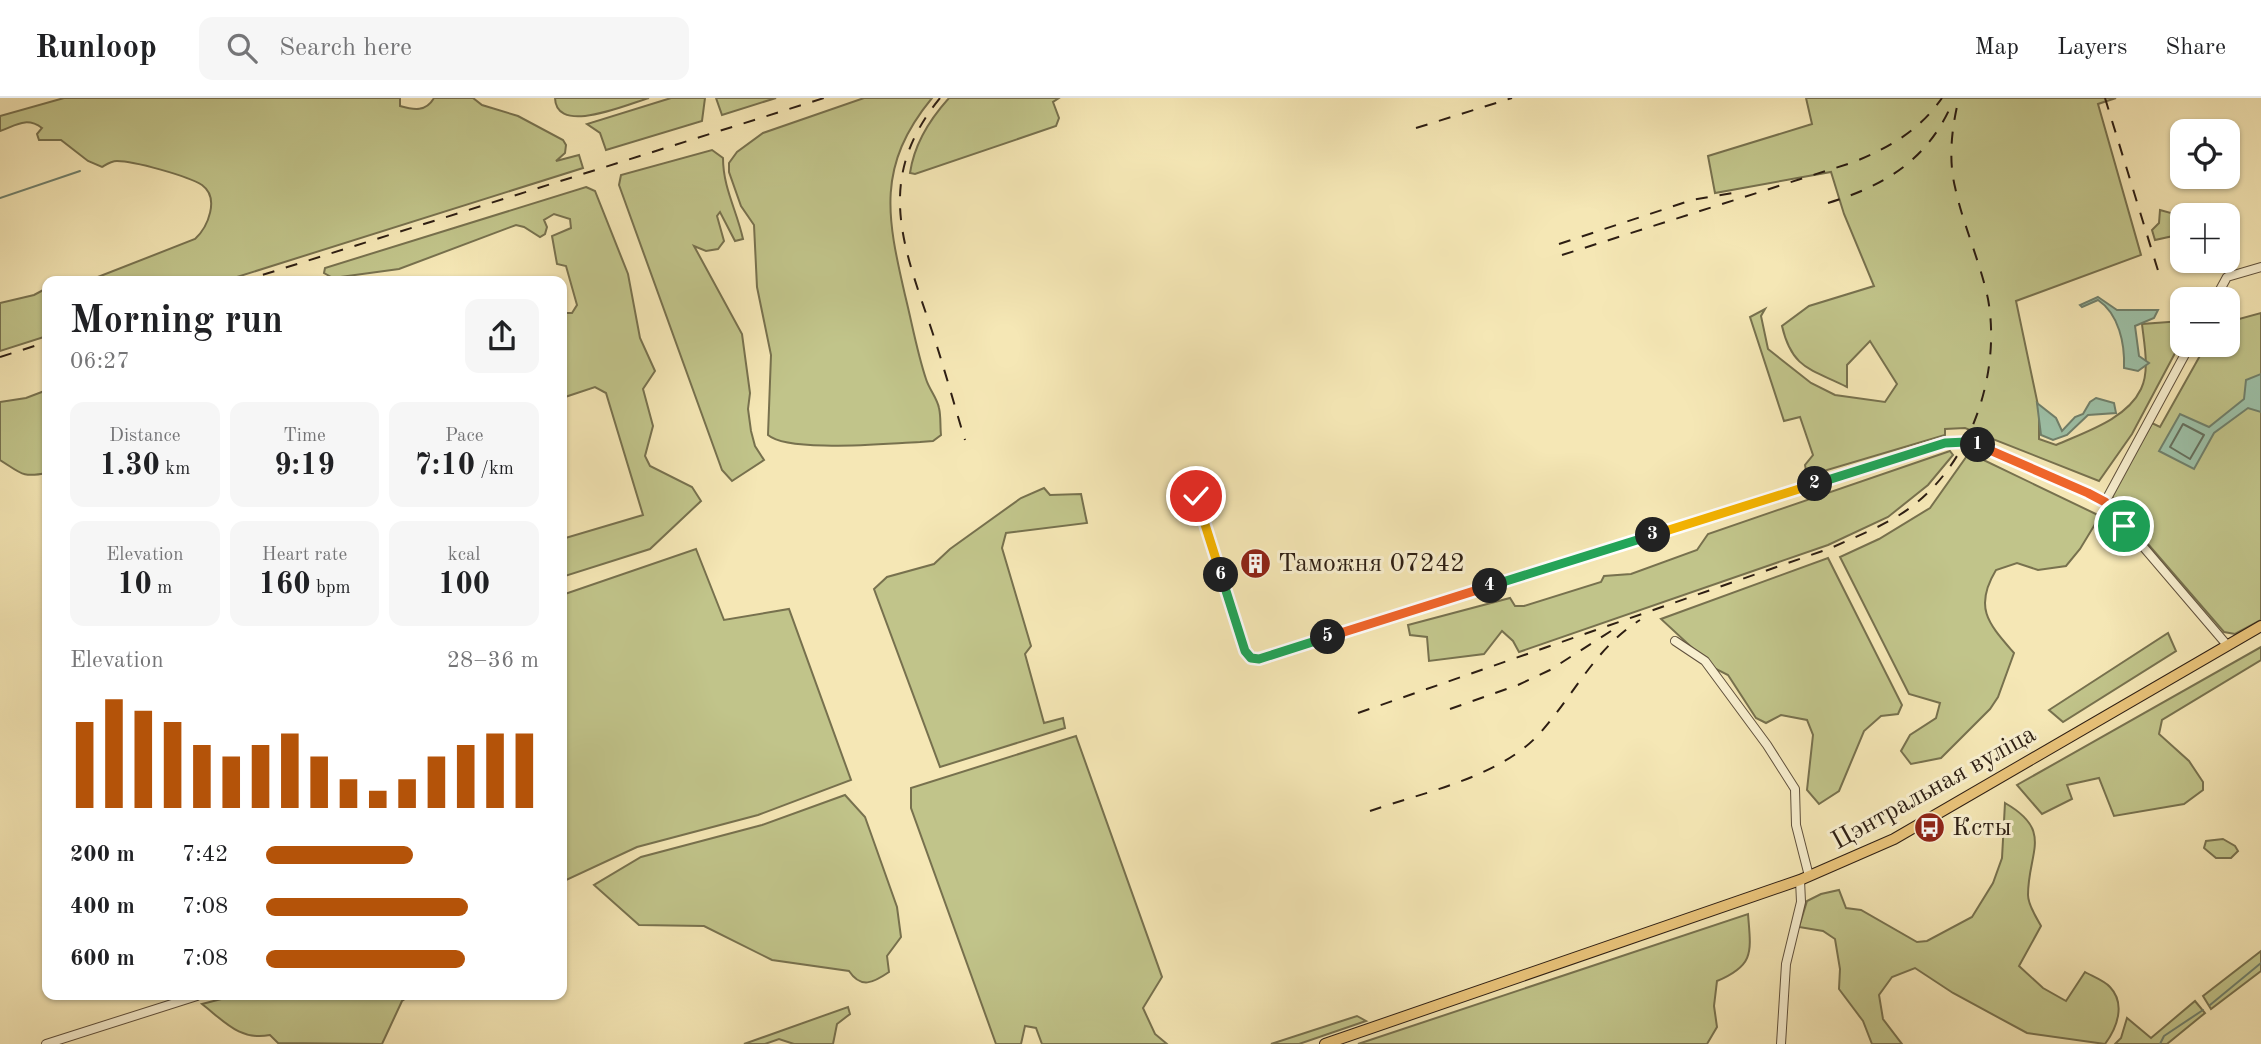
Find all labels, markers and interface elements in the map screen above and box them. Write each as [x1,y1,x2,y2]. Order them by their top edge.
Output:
search box [199,17,689,80]
icon: search [223,29,261,67]
text: Runloop [35,32,157,65]
text: Search here [279,35,412,61]
text: Map [1975,36,2019,60]
text: Layers [2057,36,2127,60]
text: Share [2165,36,2226,60]
map controls [2170,119,2240,357]
button: locate [2170,119,2240,189]
button: + [2170,203,2240,273]
button: − [2170,287,2240,357]
button: share [465,299,539,373]
text: Morning run [70,303,283,341]
text: 06:27 [70,350,130,373]
text: Distance [109,427,181,446]
text: Time [283,427,326,446]
text: Pace [445,427,483,446]
pin: 1 [1960,428,1996,462]
text: 1 [1972,435,1983,454]
text: 1.30 [99,451,160,481]
text: 9:19 [274,451,335,481]
text: 7:10 [414,451,475,481]
text: km [160,460,190,479]
text: /km [475,460,514,479]
pin [1166,466,1226,526]
pin: 2 [1798,466,1832,502]
text: 2 [1809,474,1820,493]
icon: check [1177,477,1215,515]
pin [2094,496,2154,556]
icon: arrive [2105,507,2143,545]
pin: 3 [1636,518,1670,552]
text: 3 [1647,525,1658,544]
text: Elevation [106,546,183,565]
text: Heart rate [262,546,347,565]
text: kcal [448,546,481,565]
building icon: Таможня 07242 [1238,547,1272,581]
place label: Таможня 07242 [1278,551,1465,577]
pin: 6 [1204,558,1238,592]
text: 6 [1215,565,1226,584]
pin: 4 [1472,568,1508,603]
text: 10 [117,570,152,600]
text: 160 [258,570,311,600]
text: 100 [438,570,490,600]
text: 4 [1484,576,1495,595]
text: m [152,579,172,598]
text: bpm [311,579,351,598]
pin: 5 [1310,620,1346,654]
text: 5 [1322,627,1333,646]
text: Elevation [70,649,164,672]
text: 28–36 m [447,649,539,672]
street label: Цэнтральная вуліца [1828,721,2041,855]
bus stop icon: Ксты [1912,811,1946,845]
place label: Ксты [1952,815,2012,841]
text: 200 m [70,843,135,866]
text: 7:42 [182,843,228,866]
text: 400 m [70,895,135,918]
text: 7:08 [182,895,228,918]
text: 600 m [70,947,135,970]
text: 7:08 [182,947,228,970]

